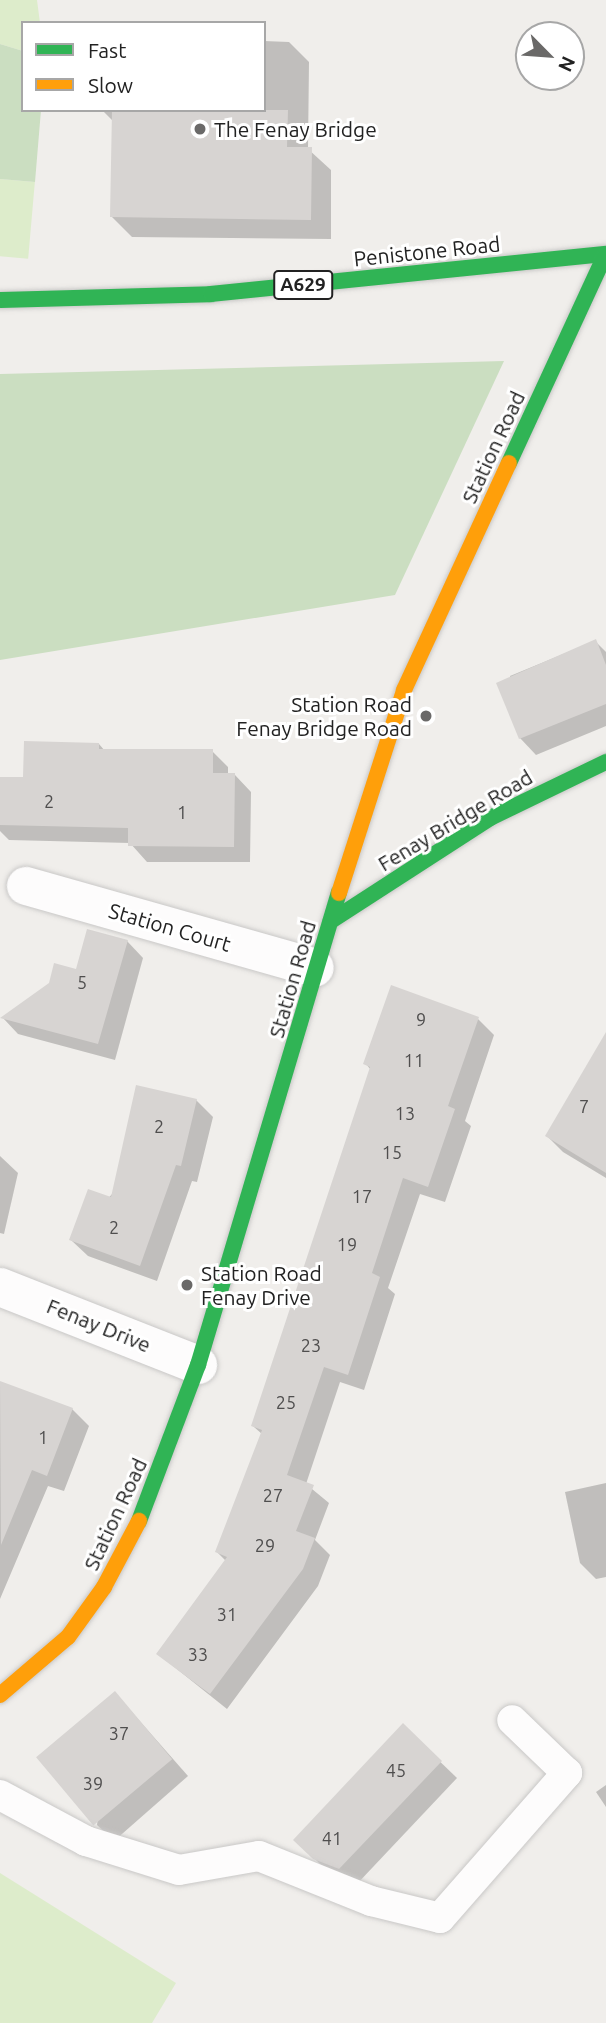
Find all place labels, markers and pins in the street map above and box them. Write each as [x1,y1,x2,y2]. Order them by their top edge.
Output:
place label: The Fenay Bridge [214,116,377,142]
marker: The Fenay Bridge [192,121,208,137]
place label: Station Road Fenay Bridge Road [236,691,412,741]
marker: Station Road Fenay Bridge Road [418,708,434,724]
place label: Station Road Fenay Drive [201,1260,322,1310]
marker: Station Road Fenay Drive [179,1277,195,1293]

